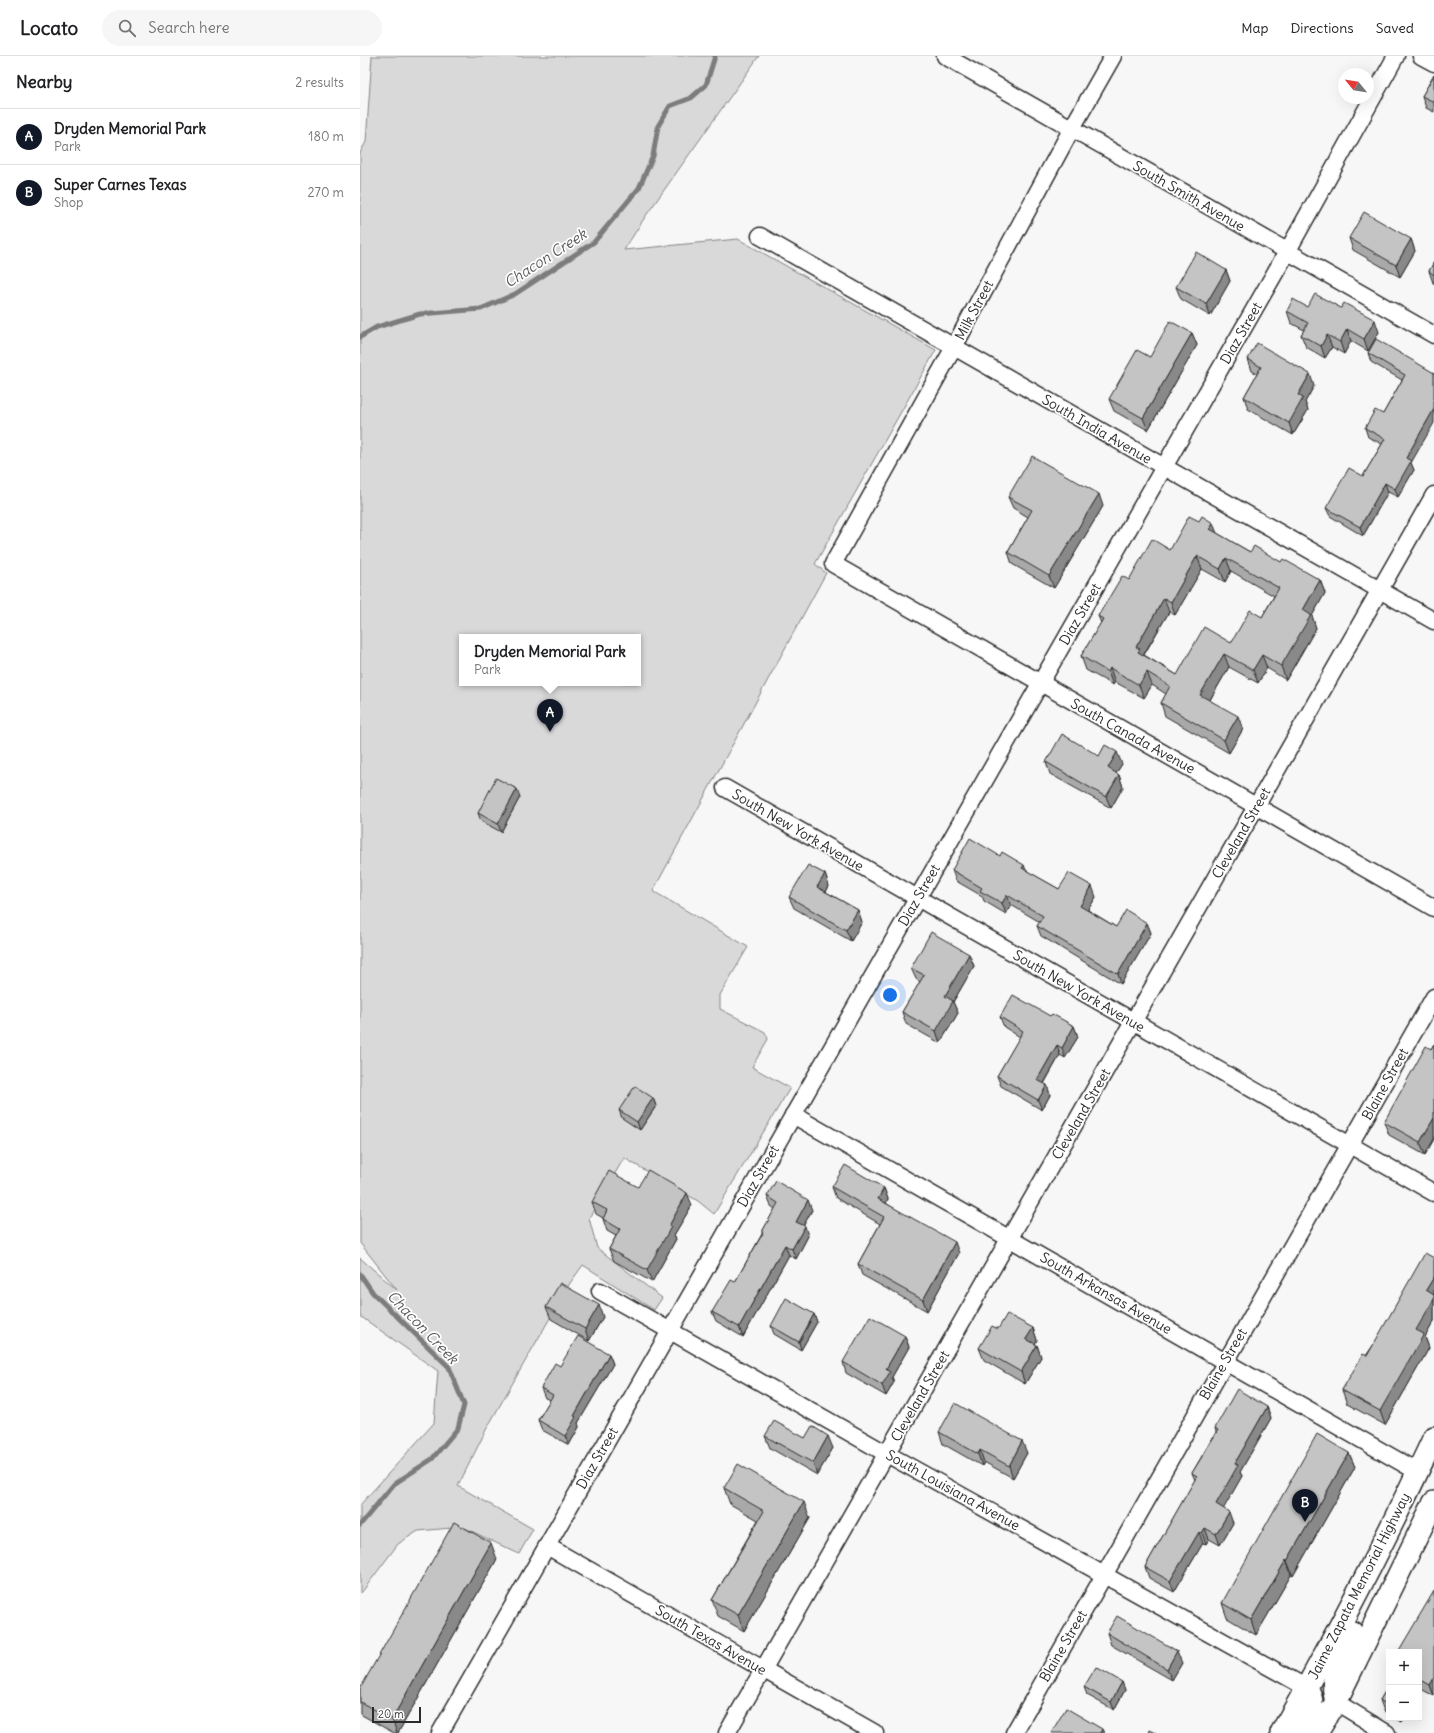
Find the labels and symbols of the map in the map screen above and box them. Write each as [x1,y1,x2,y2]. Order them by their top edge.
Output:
north arrow [1338,68,1374,104]
street label: South Smith Avenue [1130,157,1248,235]
water label: Chacon Creek [500,224,591,292]
street label: Milk Street [951,277,997,343]
street label: Diaz Street [1216,299,1266,367]
street label: South India Avenue [1039,390,1155,468]
street label: Diaz Street [1055,580,1105,648]
street label: South Canada Avenue [1068,694,1198,778]
pin: A [537,699,563,732]
street label: Cleveland Street [1208,784,1275,882]
street label: South New York Avenue [729,785,867,875]
street label: Diaz Street [894,861,944,929]
street label: South New York Avenue [1010,946,1148,1036]
your location [880,985,900,1005]
street label: Blaine Street [1358,1045,1412,1123]
street label: Cleveland Street [1048,1065,1115,1163]
street label: Diaz Street [733,1142,783,1210]
street label: South Arkansas Avenue [1037,1248,1175,1338]
water label: Chacon Creek [383,1286,464,1369]
street label: Blaine Street [1195,1325,1251,1403]
street label: Cleveland Street [887,1347,954,1445]
street label: Diaz Street [572,1424,622,1492]
street label: South Louisiana Avenue [883,1446,1023,1534]
pin: B [1292,1489,1318,1522]
street label: Jaime Zapata Memorial Highway [1304,1490,1414,1682]
street label: South Texas Avenue [652,1601,770,1679]
street label: Blaine Street [1035,1607,1091,1685]
scale bar [372,1705,421,1724]

